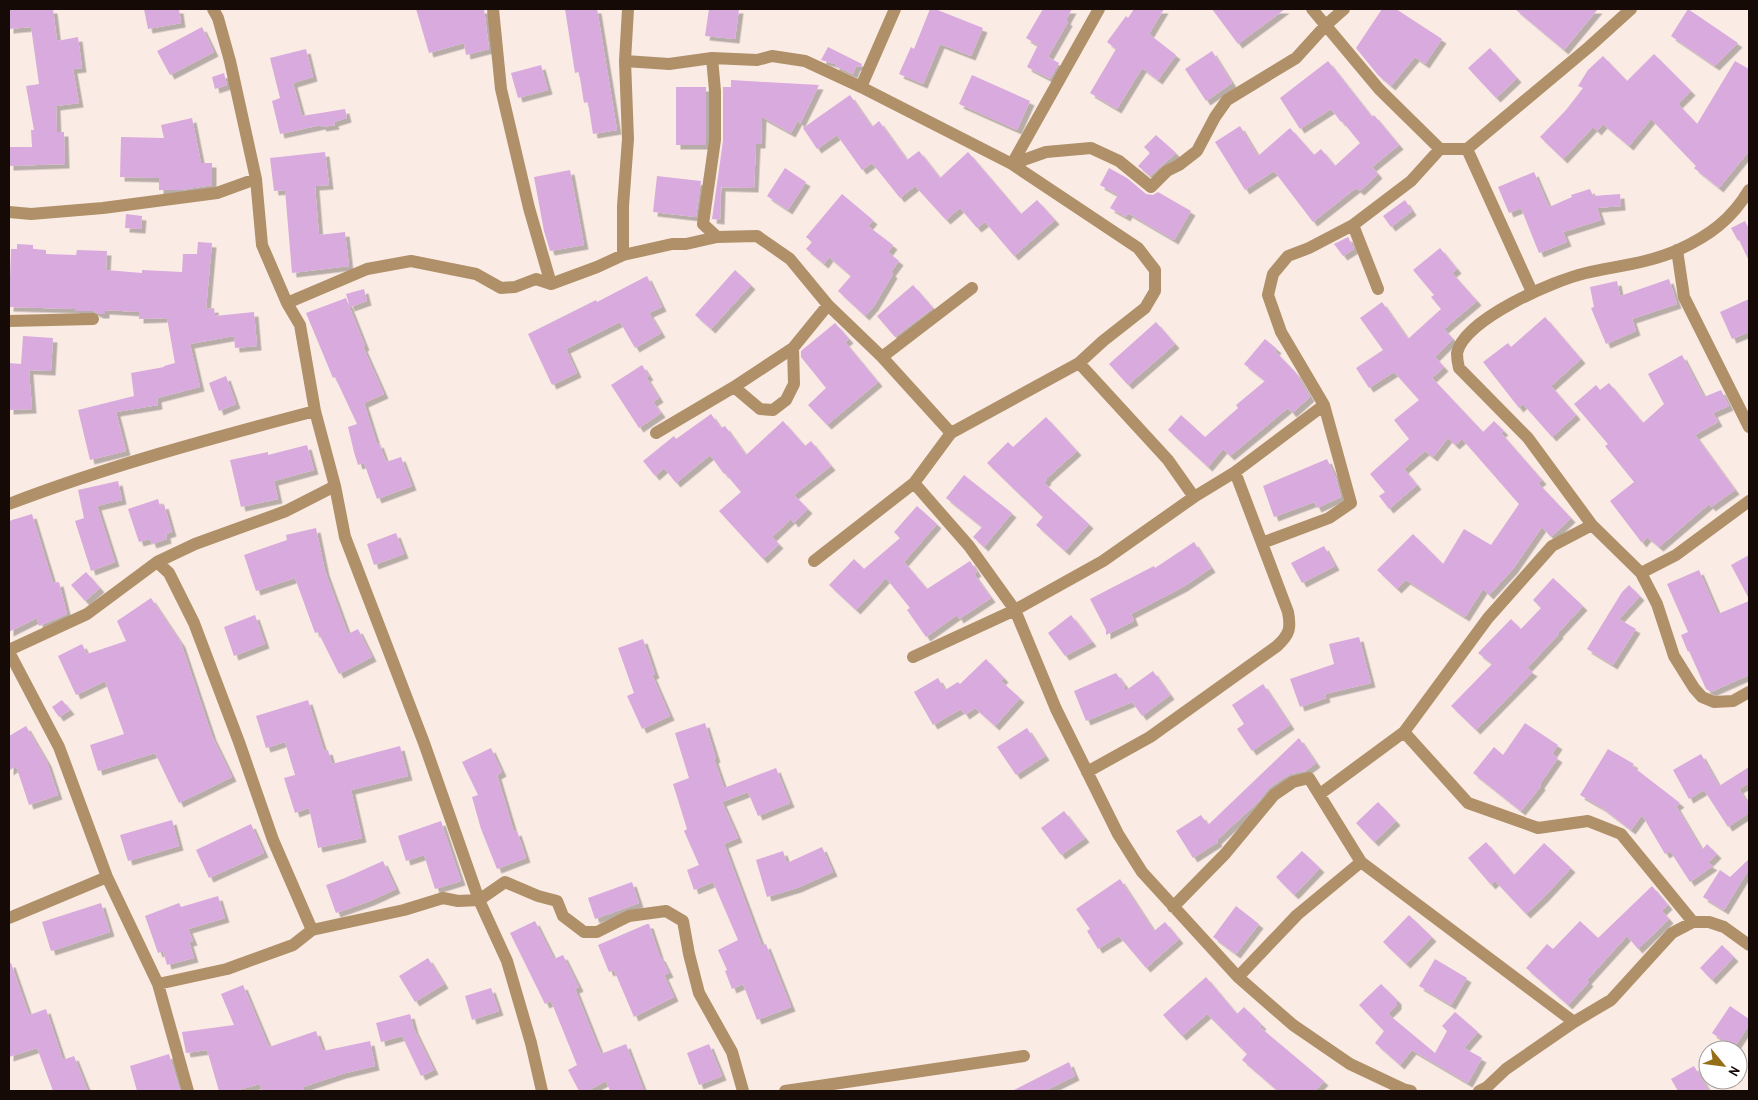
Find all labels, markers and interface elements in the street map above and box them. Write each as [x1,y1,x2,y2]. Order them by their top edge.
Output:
north arrow [1698,1040,1748,1090]
text: N [1724,1063,1744,1079]

